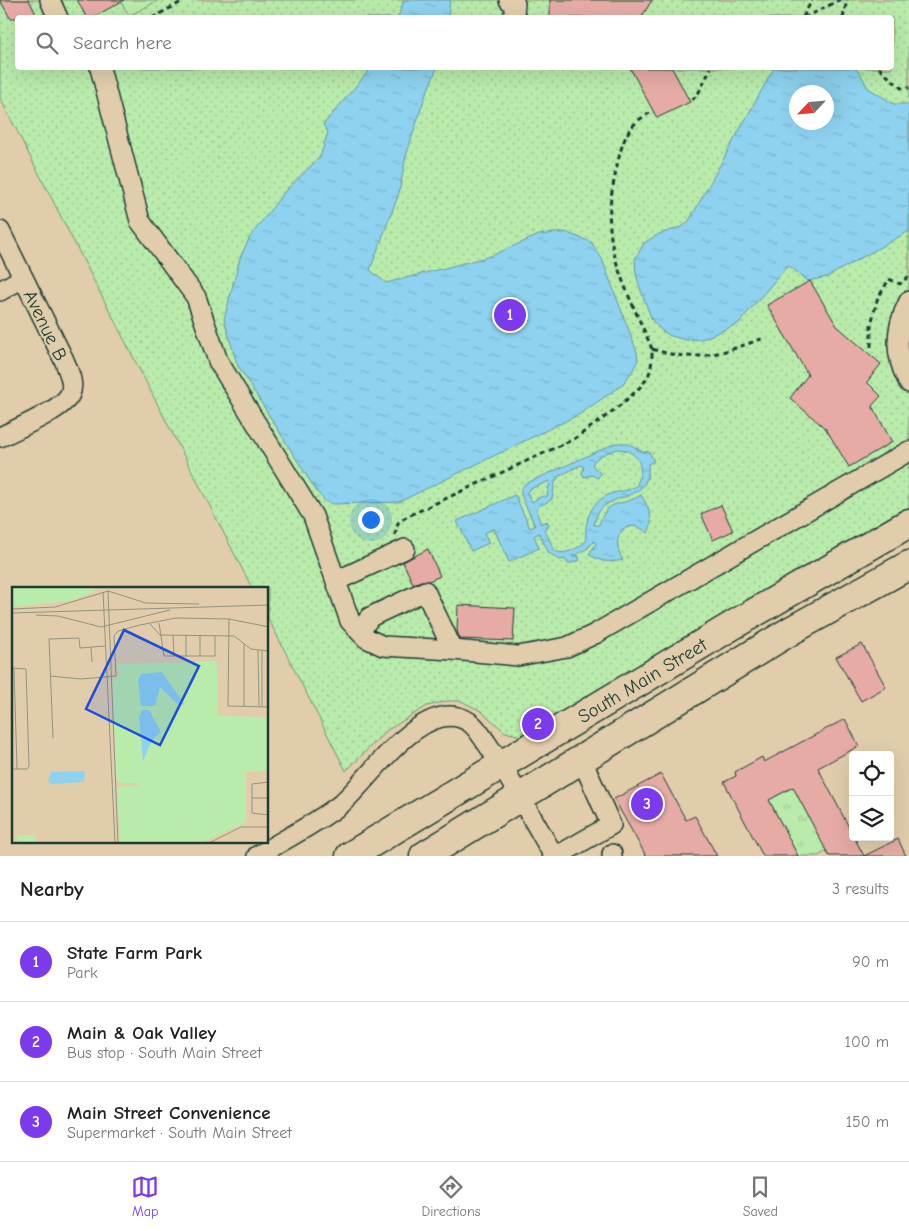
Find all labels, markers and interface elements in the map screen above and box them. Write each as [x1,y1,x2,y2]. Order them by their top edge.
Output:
search box [15,15,894,70]
icon: search [33,29,61,57]
text: Search here [73,32,172,54]
north arrow [789,85,834,130]
street label: Avenue B [19,286,72,364]
pin: 1 [494,296,526,334]
your location [358,507,384,533]
inset map [12,587,269,844]
street label: South Main Street [574,633,712,728]
pin: 2 [522,705,554,743]
map controls [849,751,894,841]
button: locate [849,751,894,796]
pin: 3 [631,785,663,823]
button: layers [849,796,894,841]
text: Nearby [20,877,84,901]
text: 3 results [832,880,889,898]
text: State Farm Park [67,942,202,964]
text: 1 [33,953,39,971]
text: 90 m [852,953,889,971]
text: Park [67,964,98,982]
text: Main & Oak Valley [67,1022,216,1044]
text: 2 [32,1033,40,1051]
text: 100 m [845,1033,889,1051]
text: Bus stop · South Main Street [67,1044,262,1062]
text: Main Street Convenience [67,1102,271,1124]
text: 3 [32,1113,40,1131]
text: 150 m [846,1113,889,1131]
text: Supermarket · South Main Street [67,1124,292,1142]
tab: Map [131,1173,159,1220]
tab: Directions [421,1173,481,1220]
tab: Saved [743,1173,778,1220]

